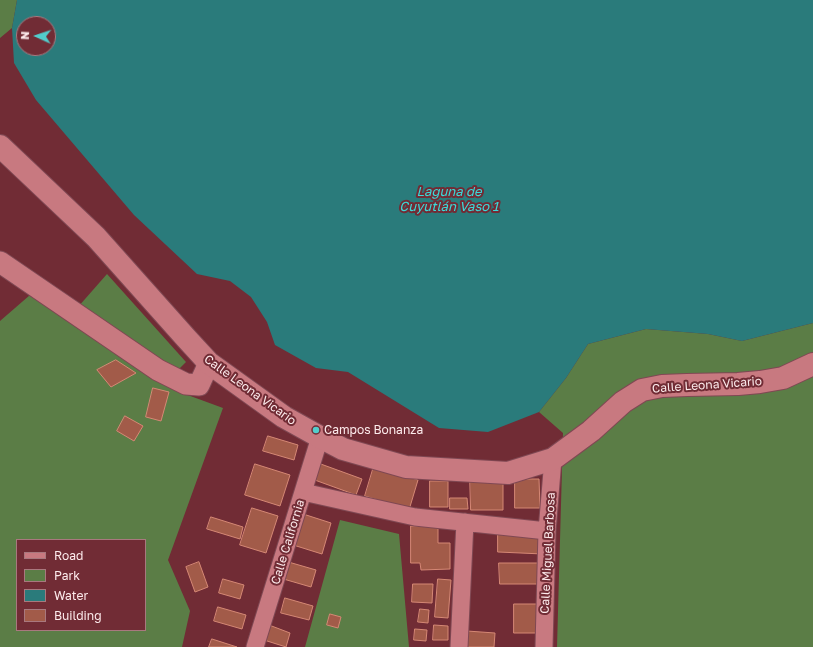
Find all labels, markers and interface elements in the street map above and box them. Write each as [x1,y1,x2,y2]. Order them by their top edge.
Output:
north arrow [16,16,56,56]
text: N [18,31,31,40]
water label: Laguna de Cuyutlán Vaso 1 [399,184,499,215]
street label: Calle Leona Vicario [201,352,299,428]
street label: Calle Leona Vicario [652,374,762,396]
place label: Campos Bonanza [324,423,423,437]
marker: Campos Bonanza [311,425,321,435]
street label: Calle Miguel Barbosa [538,492,558,614]
street label: Calle California [268,498,308,586]
legend [16,539,146,631]
text: Road [54,548,83,563]
text: Park [54,568,80,583]
text: Water [54,588,88,603]
text: Building [54,608,102,623]

